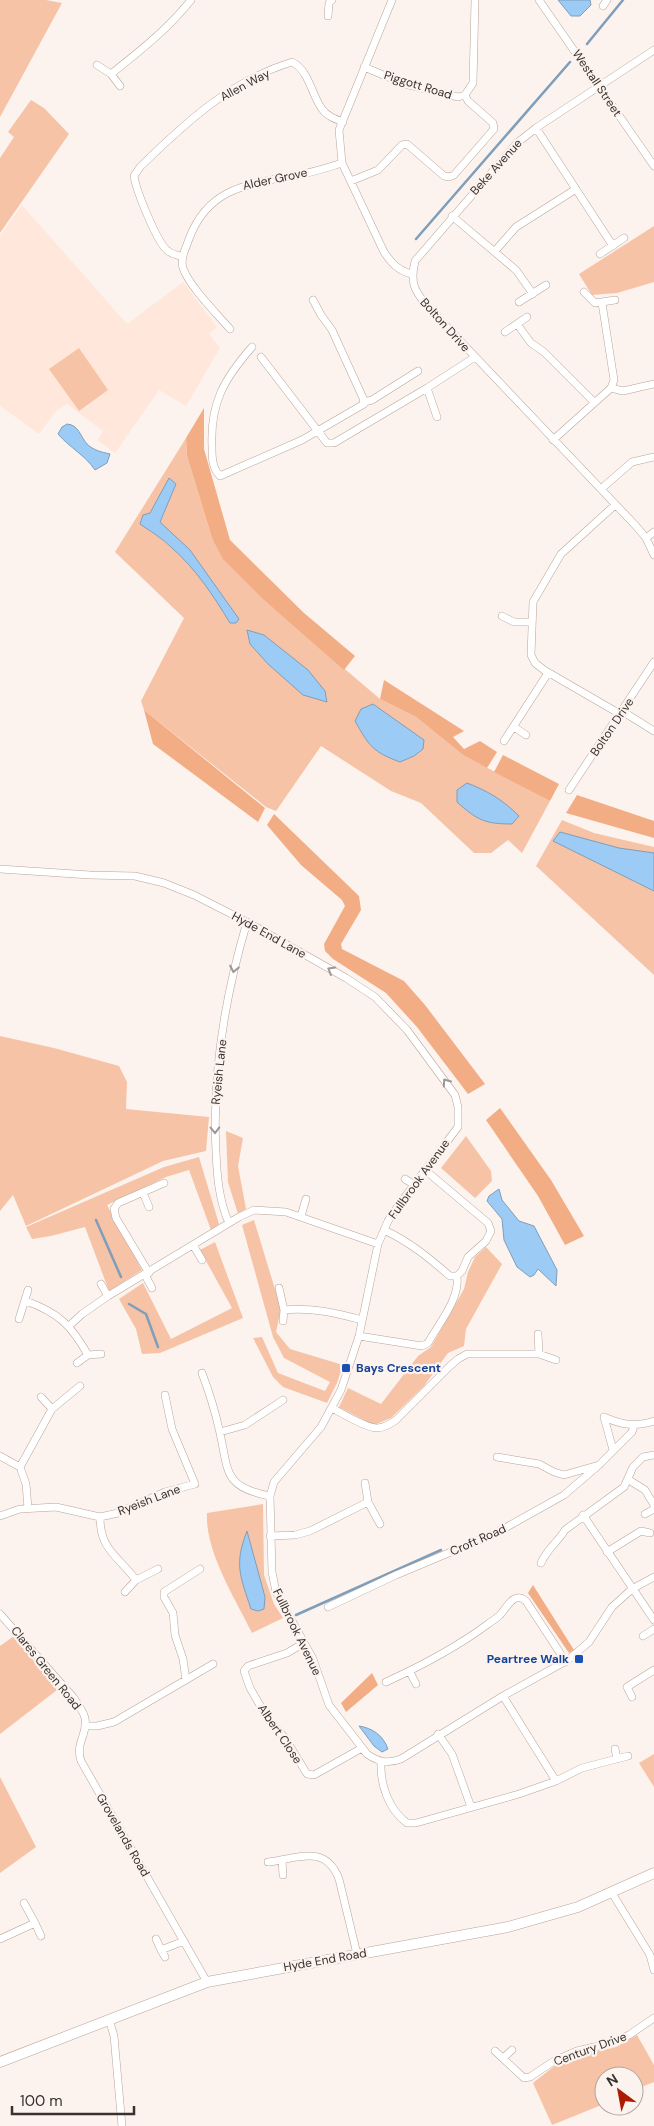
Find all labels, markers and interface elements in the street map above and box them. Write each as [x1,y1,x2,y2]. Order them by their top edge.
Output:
street label: Westall Street [569,46,625,120]
street label: Allen Way [217,65,273,105]
street label: Piggott Road [382,67,454,103]
street label: Beke Avenue [466,135,526,199]
street label: Alder Grove [241,164,309,194]
street label: Bolton Drive [417,295,474,355]
street label: Bolton Drive [587,695,638,759]
street label: Hyde End Lane [229,908,309,962]
one-way arrow [229,964,240,973]
one-way arrow [328,966,337,976]
street label: Ryeish Lane [208,1038,230,1105]
one-way arrow [443,1078,452,1088]
one-way arrow [210,1126,220,1134]
street label: Fullbrook Avenue [385,1136,453,1222]
place label: Bays Crescent [356,1360,441,1376]
marker: Bays Crescent [340,1362,352,1374]
street label: Ryeish Lane [116,1481,183,1519]
street label: Croft Road [447,1521,509,1559]
street label: Fullbrook Avenue [269,1586,325,1678]
street label: Clares Green Road [7,1623,85,1713]
place label: Peartree Walk [487,1651,569,1667]
marker: Peartree Walk [573,1653,585,1665]
street label: Albert Close [254,1701,306,1767]
street label: Grovelands Road [93,1790,153,1880]
street label: Hyde End Road [282,1945,368,1975]
street label: Century Drive [551,2028,629,2070]
north arrow [594,2066,644,2116]
text: N [603,2070,621,2090]
scale bar [12,2084,135,2116]
text: 100 m [20,2091,63,2111]

